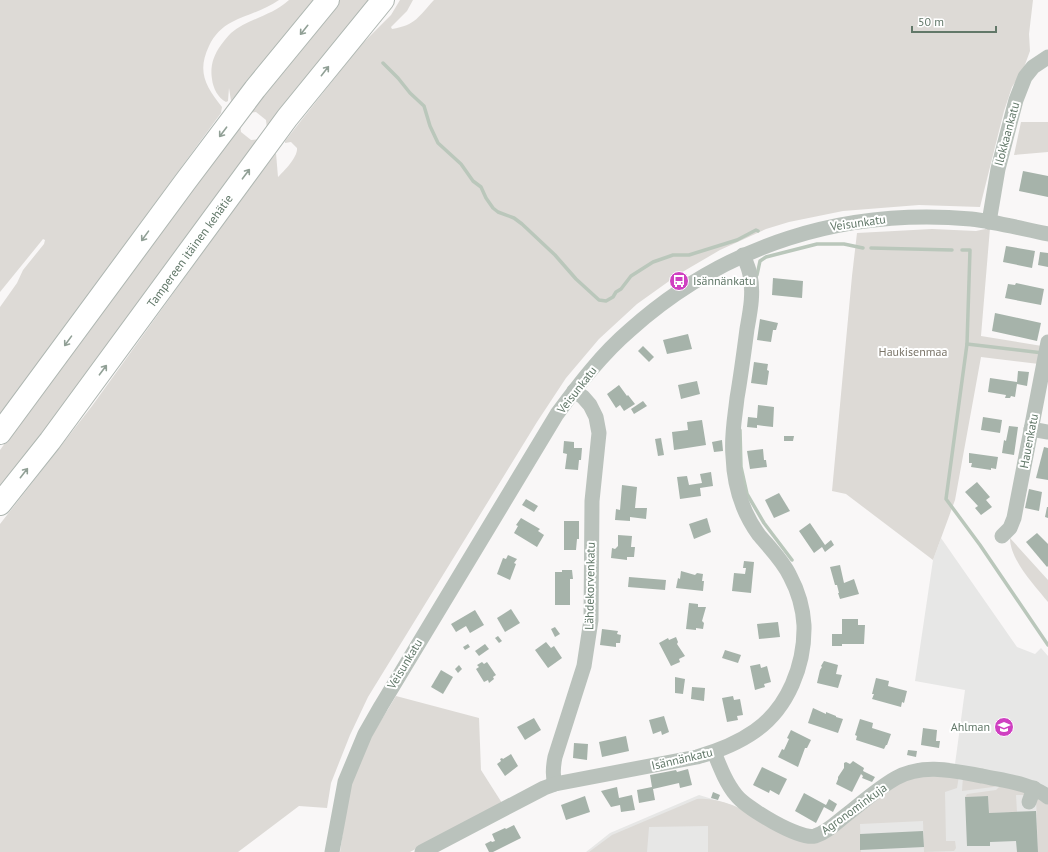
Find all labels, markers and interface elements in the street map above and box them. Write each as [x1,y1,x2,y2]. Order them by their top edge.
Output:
scale bar [912,8,996,34]
text: 50 m [918,14,944,29]
one-way arrow [299,25,308,36]
one-way arrow [320,66,329,77]
street label: Ilokkaankatu [991,100,1022,168]
one-way arrow [218,126,227,137]
one-way arrow [241,169,250,180]
street label: Tampereen itäinen kehätie [144,191,236,310]
street label: Veisunkatu [828,211,887,234]
one-way arrow [141,230,149,241]
bus stop icon: Isännänkatu [668,270,690,292]
place label: Isännänkatu [693,273,755,288]
one-way arrow [64,335,72,346]
park label: Haukisenmaa [879,344,947,359]
street label: Veisunkatu [553,363,600,417]
one-way arrow [99,364,107,375]
street label: Hauenkatu [1016,412,1041,470]
one-way arrow [20,468,29,479]
street label: Lähdekorvenkatu [581,542,598,630]
street label: Veisunkatu [383,636,425,692]
school or university icon: Ahlman [993,716,1015,738]
place label: Ahlman [951,719,990,734]
street label: Isännänkatu [650,744,714,773]
street label: Agronominkuja [818,780,890,838]

